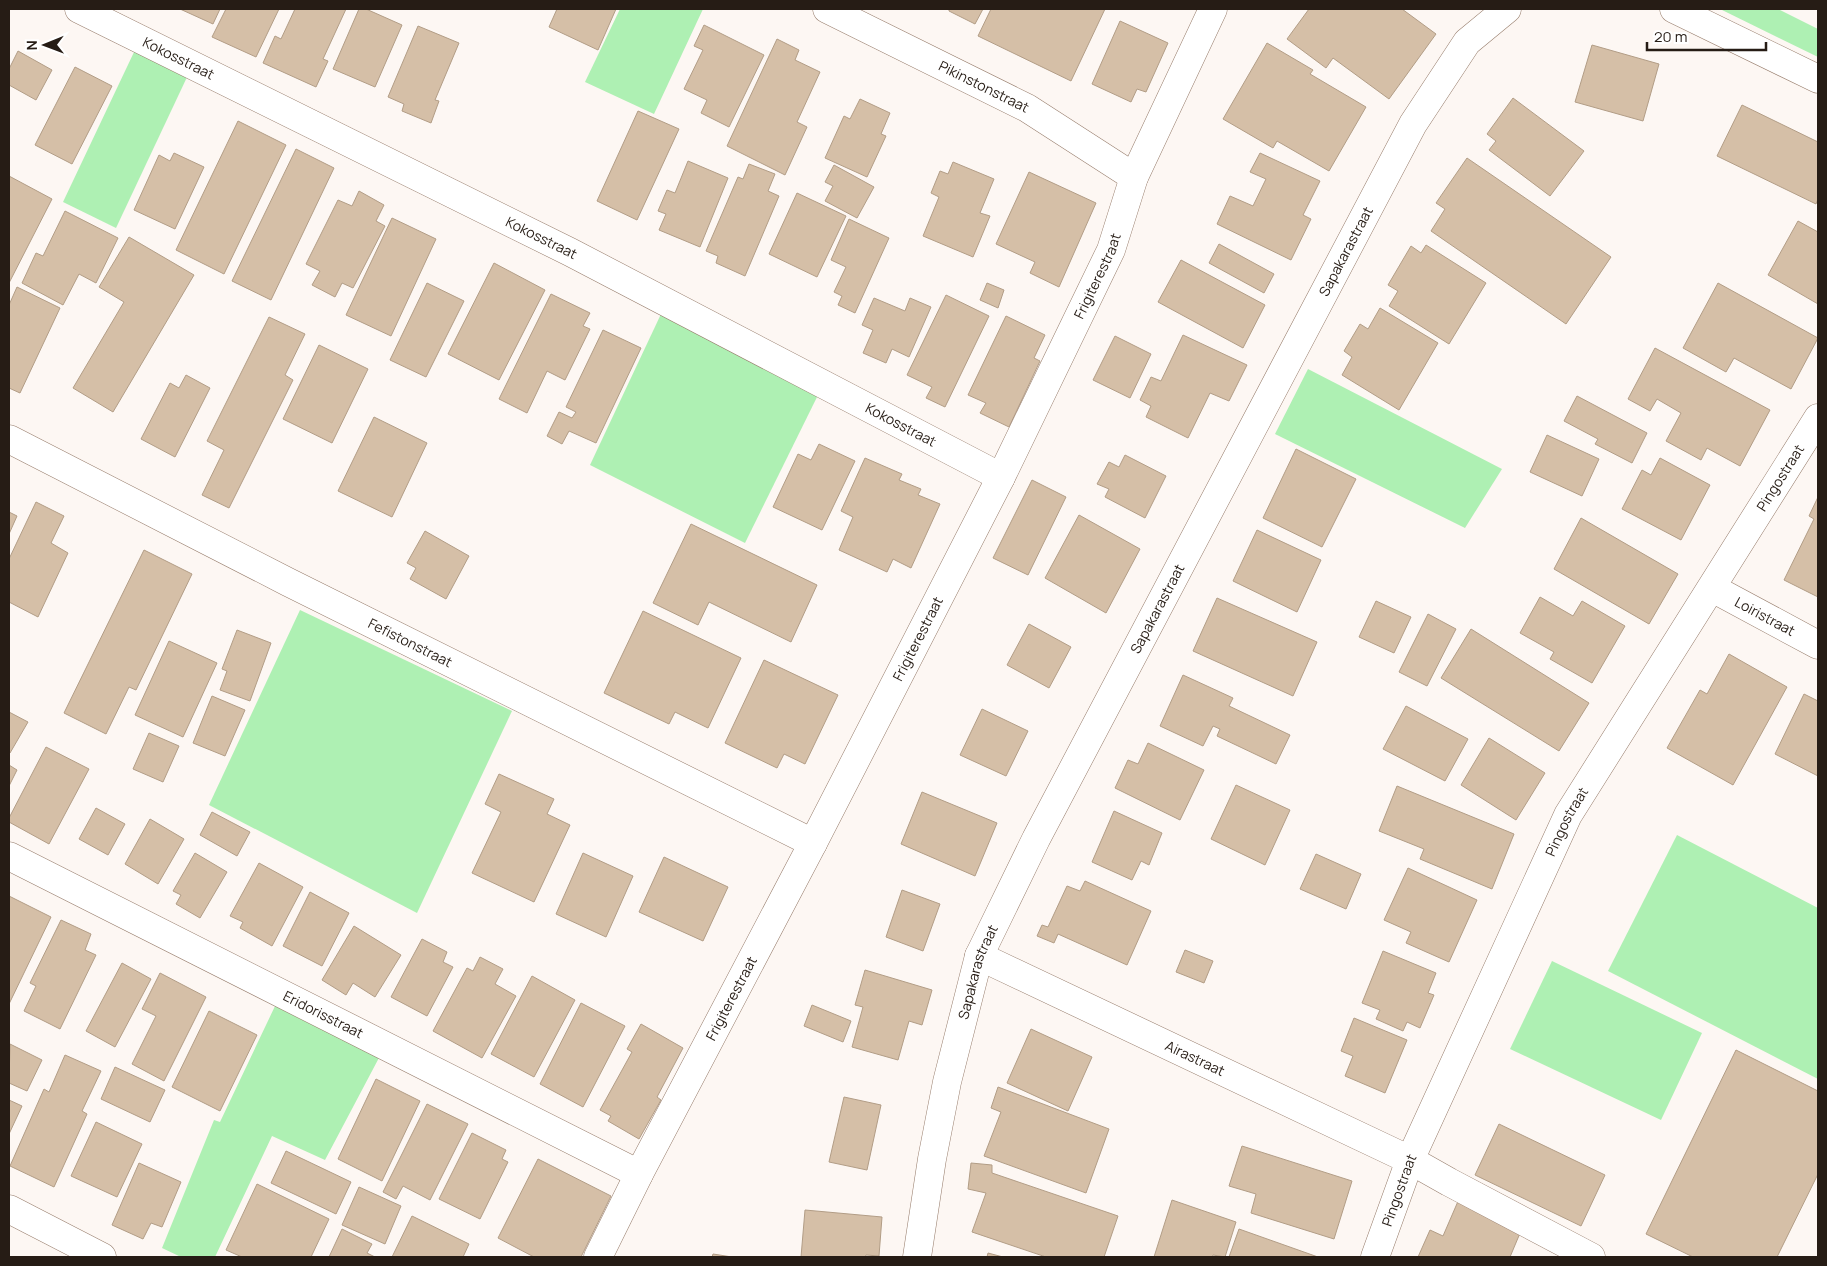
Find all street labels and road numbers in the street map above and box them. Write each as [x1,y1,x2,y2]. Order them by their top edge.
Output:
street label: Kokosstraat [140,32,218,84]
street label: Pikinstonstraat [936,56,1033,117]
street label: Sapakarastraat [1314,203,1377,299]
street label: Kokosstraat [503,212,581,263]
street label: Frigiterestraat [1069,230,1125,322]
street label: Kokosstraat [862,398,940,451]
street label: Pingostraat [1752,440,1808,515]
street label: Sapakarastraat [1126,560,1189,657]
street label: Loiristraat [1732,592,1799,640]
street label: Frigiterestraat [888,593,947,684]
street label: Fefistonstraat [365,613,456,671]
street label: Pingostraat [1540,783,1592,859]
street label: Sapakarastraat [953,921,1002,1021]
street label: Frigiterestraat [701,952,761,1044]
street label: Eridorisstraat [280,986,367,1043]
street label: Airastraat [1162,1036,1228,1080]
street label: Pingostraat [1377,1150,1421,1229]

